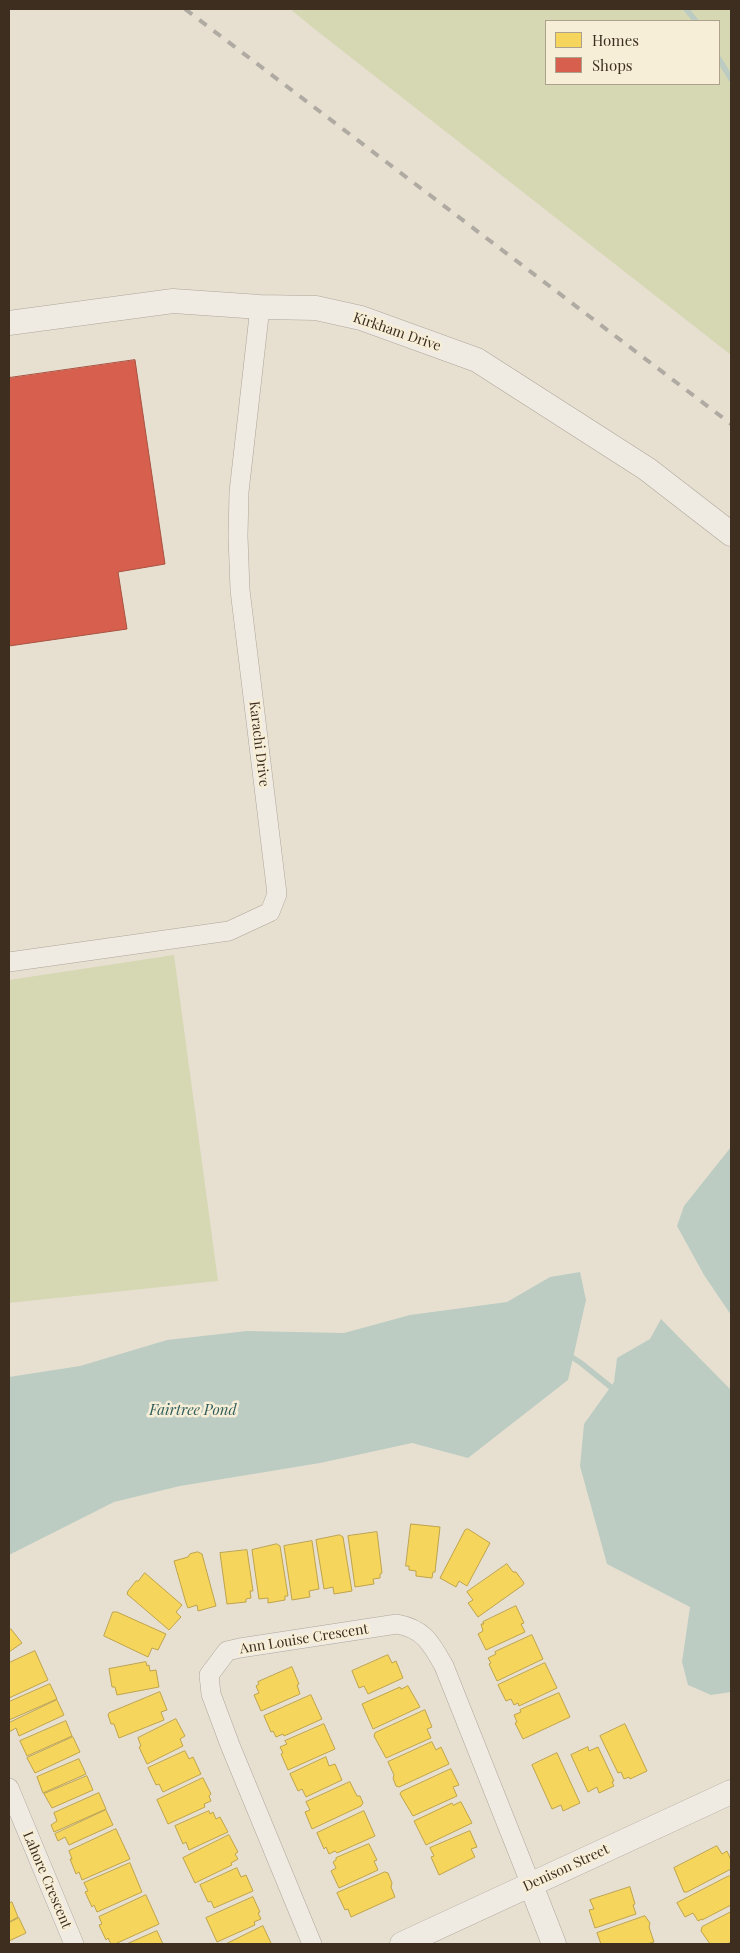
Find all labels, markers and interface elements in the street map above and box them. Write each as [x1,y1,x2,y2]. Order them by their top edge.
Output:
legend [545,20,720,85]
text: Homes [592,30,639,50]
text: Shops [592,55,633,75]
street label: Kirkham Drive [351,309,443,355]
street label: Karachi Drive [245,700,273,788]
water label: Fairtree Pond [149,1401,237,1419]
street label: Ann Louise Crescent [238,1621,370,1657]
street label: Lahore Crescent [19,1829,75,1931]
street label: Denison Street [520,1841,612,1895]

